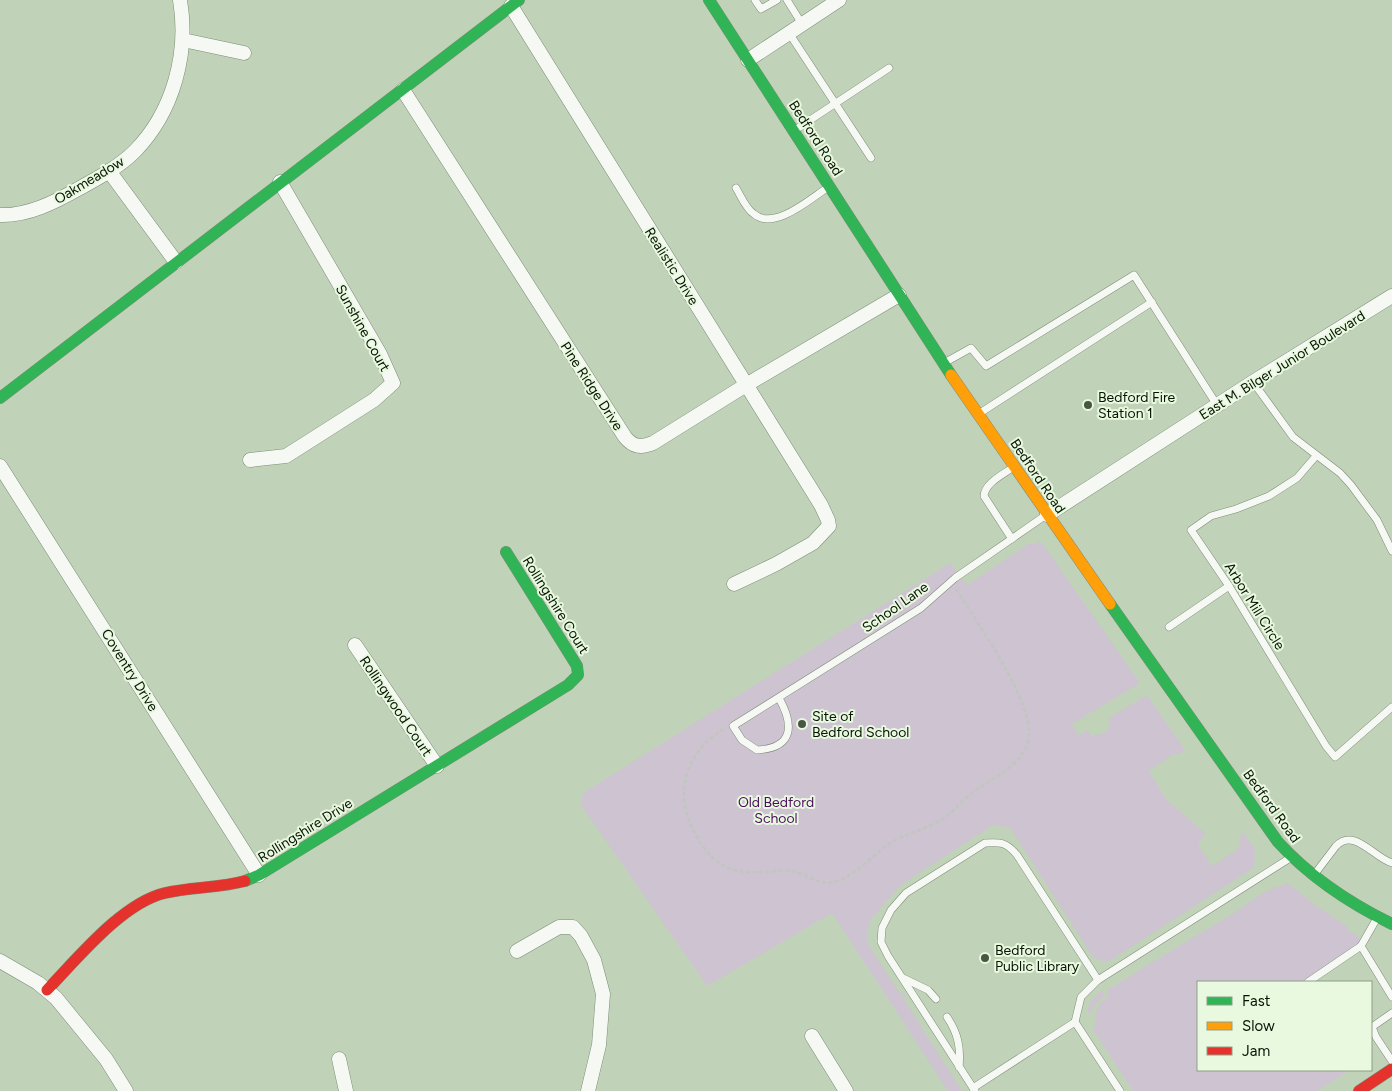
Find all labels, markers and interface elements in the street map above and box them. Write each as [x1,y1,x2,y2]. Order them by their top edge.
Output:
street label: Bedford Road [785,97,846,179]
street label: Oakmeadow [51,153,127,208]
street label: Realistic Drive [641,224,702,309]
street label: Sunshine Court [332,282,393,375]
street label: East M. Bilger Junior Boulevard [1196,307,1368,424]
street label: Pine Ridge Drive [557,339,627,434]
place label: Bedford Fire Station 1 [1098,389,1176,422]
marker: Bedford Fire Station 1 [1082,399,1094,411]
street label: Bedford Road [1006,436,1069,517]
street label: Rollingshire Court [519,553,592,657]
street label: Arbor Mill Circle [1221,559,1288,653]
street label: School Lane [859,578,932,636]
street label: Coventry Drive [98,626,162,715]
street label: Rollingwood Court [356,653,435,760]
place label: Site of Bedford School [812,708,909,741]
marker: Site of Bedford School [796,718,808,730]
street label: Bedford Road [1239,766,1304,846]
street label: Rollingshire Drive [255,794,356,866]
park label: Old Bedford School [738,794,814,827]
place label: Bedford Public Library [995,942,1080,975]
marker: Bedford Public Library [979,952,991,964]
legend [1197,981,1372,1071]
text: Fast [1242,992,1271,1010]
text: Slow [1242,1017,1275,1035]
text: Jam [1242,1042,1270,1060]

